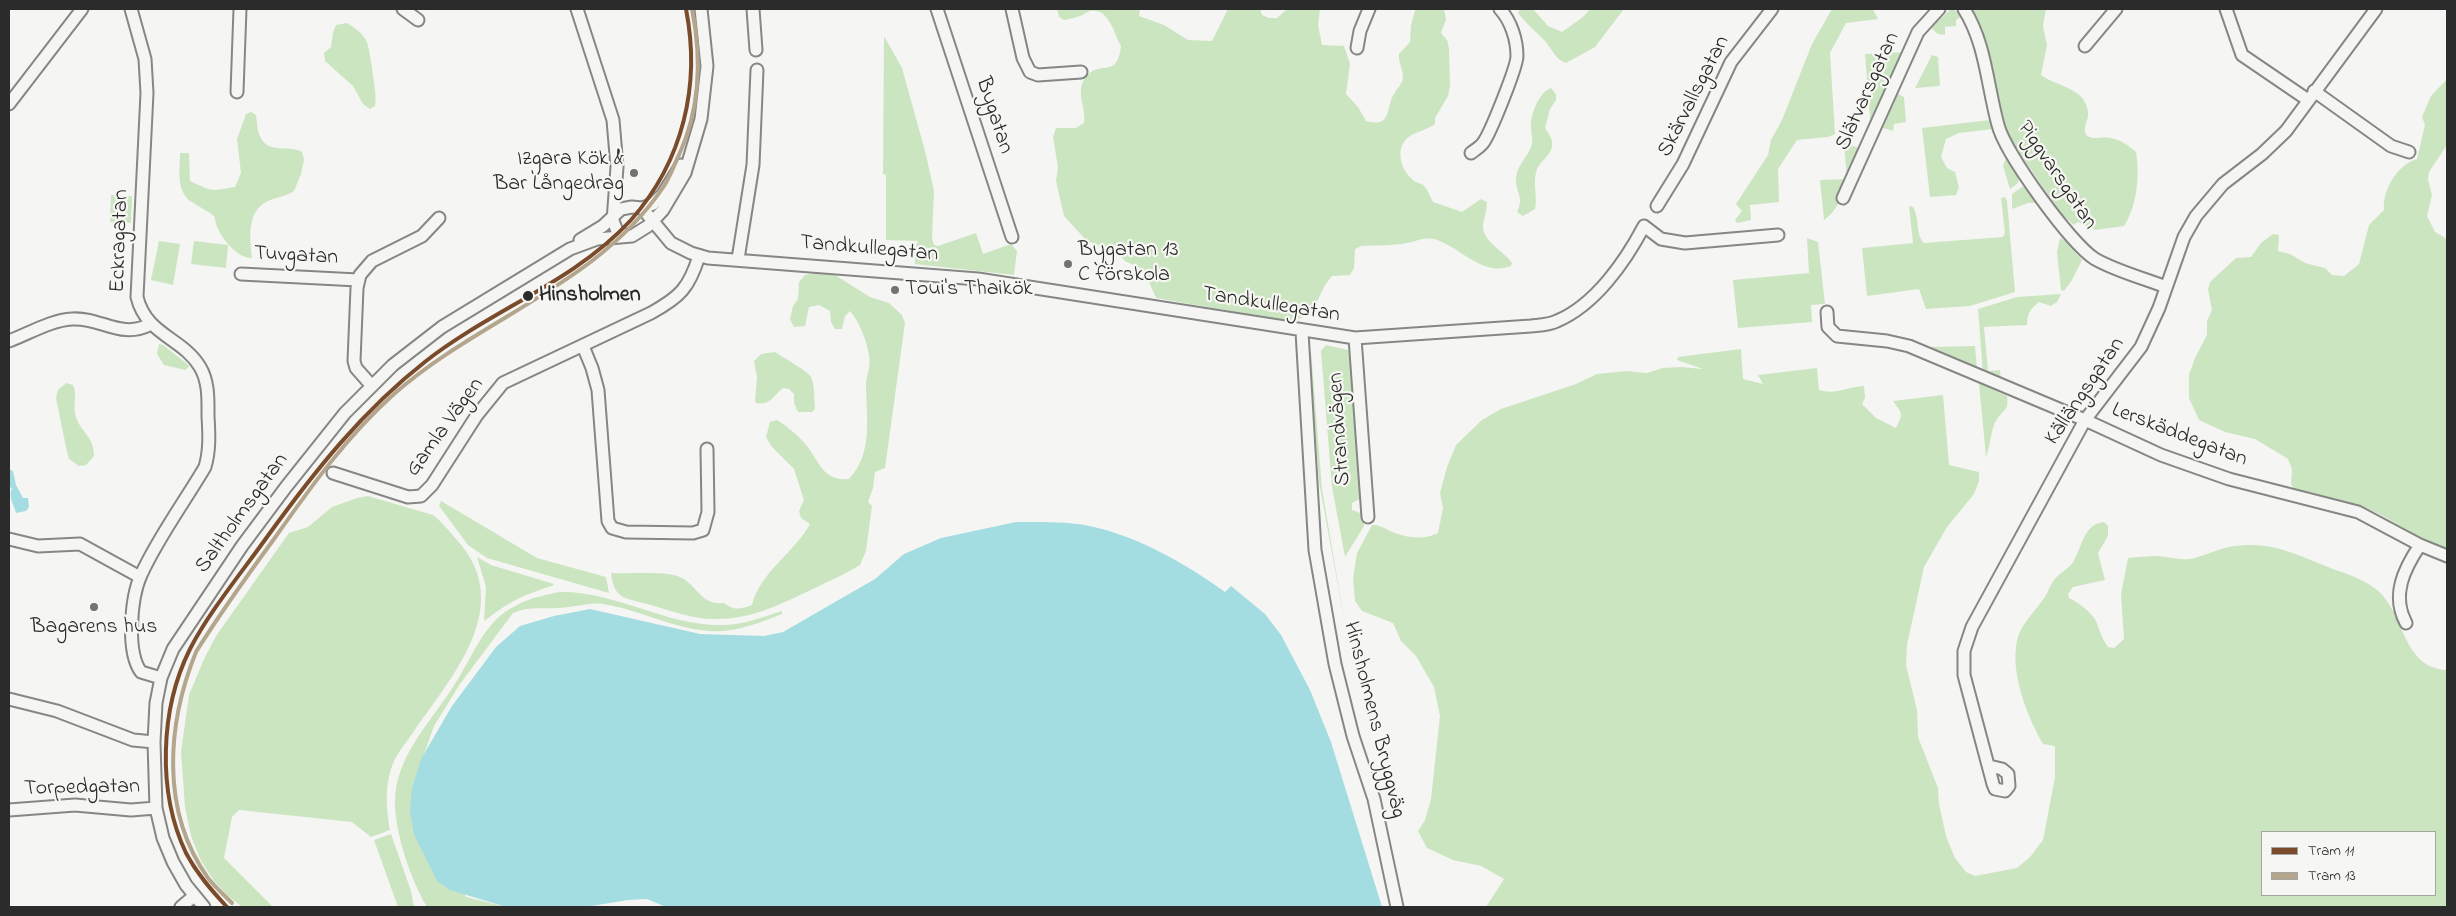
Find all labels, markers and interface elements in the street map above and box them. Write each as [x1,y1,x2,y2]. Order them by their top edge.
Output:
street label: Slätvarsgatan [1831,29,1907,155]
street label: Skärvallsgatan [1653,32,1737,162]
street label: Bygatan [968,74,1018,158]
street label: Piggvarsgatan [2010,117,2102,235]
place label: Izgara Kök & Bar Långedrag [493,147,624,198]
marker: Izgara Kök & Bar Långedrag [628,167,640,179]
street label: Eckragatan [106,189,136,293]
street label: Tandkullegatan [799,231,939,269]
place label: Bygatan 13 C förskola [1078,238,1179,290]
street label: Tuvgatan [253,242,339,272]
marker: Bygatan 13 C förskola [1062,258,1074,270]
place label: Toui's Thaikök [905,277,1033,303]
street label: Tandkullegatan [1200,282,1342,330]
place label: Hinsholmen [539,283,640,309]
marker: Toui's Thaikök [889,284,901,296]
marker: Hinsholmen [521,289,535,303]
street label: Källängsgatan [2040,333,2132,451]
street label: Strandvägen [1324,371,1358,487]
street label: Gamla Vägen [401,373,491,483]
street label: Lerskäddegatan [2107,398,2251,474]
street label: Saltholmsgatan [191,449,295,579]
marker: Bagarens hus [88,601,100,613]
place label: Bagarens hus [31,615,157,641]
street label: Hinsholmens Bryggväg [1336,619,1410,821]
street label: Torpedgatan [24,775,140,803]
legend [2261,831,2436,896]
text: Tram 11 [2308,840,2354,862]
text: Tram 13 [2308,865,2356,887]

